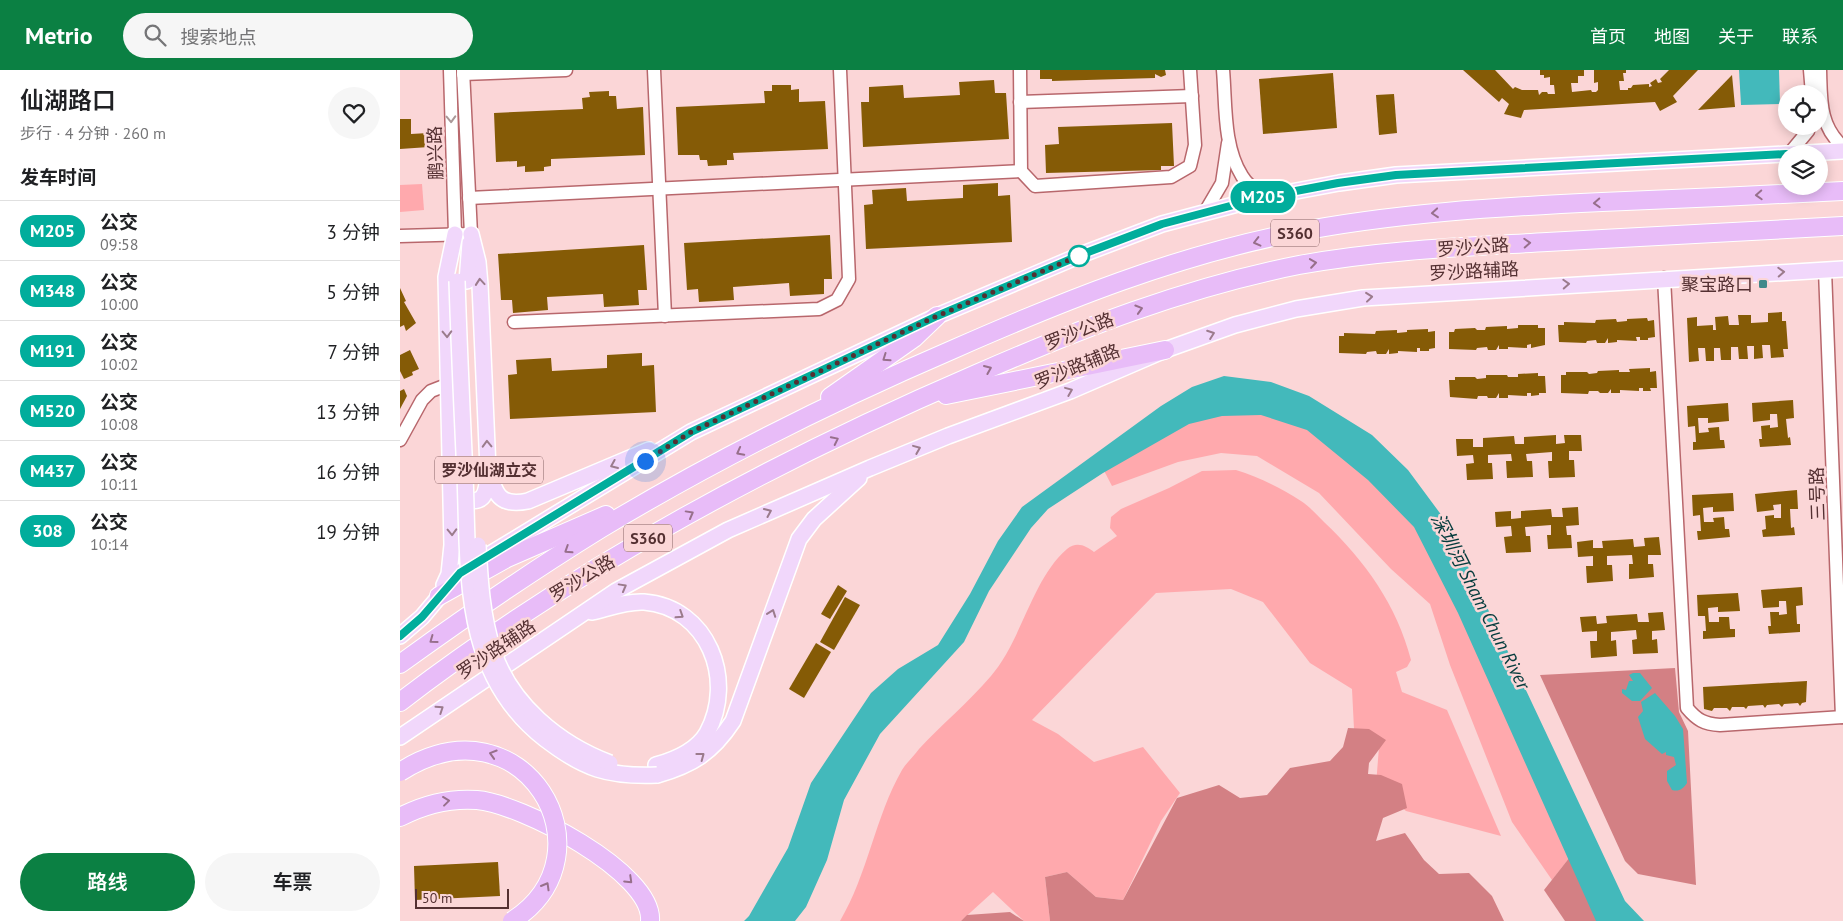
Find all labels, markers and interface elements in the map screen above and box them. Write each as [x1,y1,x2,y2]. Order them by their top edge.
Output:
search box [123,13,473,58]
text: Metrio [25,20,93,51]
icon: search [141,21,169,49]
text: 搜索地点 [181,25,257,49]
text: 首页 [1590,25,1626,48]
text: 地图 [1654,25,1690,48]
text: 关于 [1718,25,1754,48]
text: 联系 [1782,25,1818,48]
text: 仙湖路口 [20,85,116,116]
map controls [1778,85,1828,195]
button: locate [1778,85,1828,135]
button: heart [328,87,380,139]
one-way arrow [446,115,456,123]
text: 步行 · 4 分钟 · 260 m [20,123,166,143]
street label: 鹏兴路 [423,126,447,180]
button: layers [1778,145,1828,195]
text: 发车时间 [20,165,96,189]
line badge: M205 [1228,181,1298,213]
text: M205 [1240,185,1286,208]
one-way arrow [1755,190,1763,201]
one-way arrow [1593,197,1601,208]
one-way arrow [1431,207,1439,218]
text: 公交 [100,210,138,234]
text: M205 [30,219,75,242]
text: 3 分钟 [327,220,380,244]
road number: S360 [1271,220,1319,247]
street label: 罗沙公路 [1436,233,1510,261]
text: 09:58 [100,234,138,254]
one-way arrow [1253,236,1262,247]
one-way arrow [1523,238,1531,249]
unlabelled marker [1068,245,1090,267]
street label: 罗沙路辅路 [1428,257,1520,285]
one-way arrow [1309,259,1318,269]
one-way arrow [1777,267,1785,278]
text: 公交 [100,270,138,294]
place label: 聚宝路口 [1681,273,1753,296]
one-way arrow [475,277,486,285]
marker: 聚宝路口 [1757,278,1769,290]
text: M348 [30,279,75,302]
one-way arrow [1562,279,1570,290]
text: 5 分钟 [327,280,380,304]
one-way arrow [1365,292,1373,303]
text: 10:00 [100,294,138,314]
one-way arrow [1135,305,1143,315]
street label: 罗沙公路 [1041,307,1117,355]
text: 公交 [100,330,138,354]
one-way arrow [1206,330,1215,340]
one-way arrow [442,331,452,339]
street label: 罗沙路辅路 [1031,338,1123,394]
text: M191 [30,339,75,362]
text: 7 分钟 [328,340,380,364]
one-way arrow [882,352,892,361]
text: 10:02 [100,354,138,374]
one-way arrow [983,364,992,375]
one-way arrow [1064,387,1073,397]
text: 公交 [100,390,138,414]
text: M520 [30,399,75,422]
text: 13 分钟 [316,400,380,424]
text: 10:08 [100,414,138,434]
one-way arrow [830,435,839,446]
one-way arrow [482,440,493,448]
one-way arrow [912,444,921,455]
one-way arrow [736,446,745,456]
your location [633,449,658,474]
text: 公交 [100,450,138,474]
road number: 罗沙仙湖立交 [435,456,543,484]
text: M437 [30,459,75,482]
one-way arrow [610,459,619,469]
text: 16 分钟 [316,460,380,484]
street label: 三号路 [1805,467,1829,521]
text: 10:11 [100,474,138,494]
one-way arrow [763,508,772,519]
water label: 深圳河 Sham Chun River [1426,509,1537,695]
text: 公交 [90,510,128,534]
one-way arrow [685,510,694,520]
text: 308 [32,519,63,542]
text: 19 分钟 [316,520,380,544]
road number: S360 [624,524,672,552]
one-way arrow [447,528,457,536]
text: 10:14 [90,534,128,554]
one-way arrow [564,544,574,553]
street label: 罗沙公路 [545,550,619,606]
one-way arrow [618,583,627,593]
one-way arrow [675,609,684,619]
one-way arrow [766,609,776,618]
street label: 罗沙路辅路 [452,614,540,684]
one-way arrow [429,634,439,643]
one-way arrow [434,706,444,715]
one-way arrow [490,750,498,760]
one-way arrow [695,753,705,762]
one-way arrow [441,797,450,807]
button: 路线 [20,853,195,911]
button: 车票 [205,853,380,911]
one-way arrow [623,875,632,884]
one-way arrow [539,883,549,892]
scale bar [415,886,509,909]
text: 50 m [422,889,452,907]

